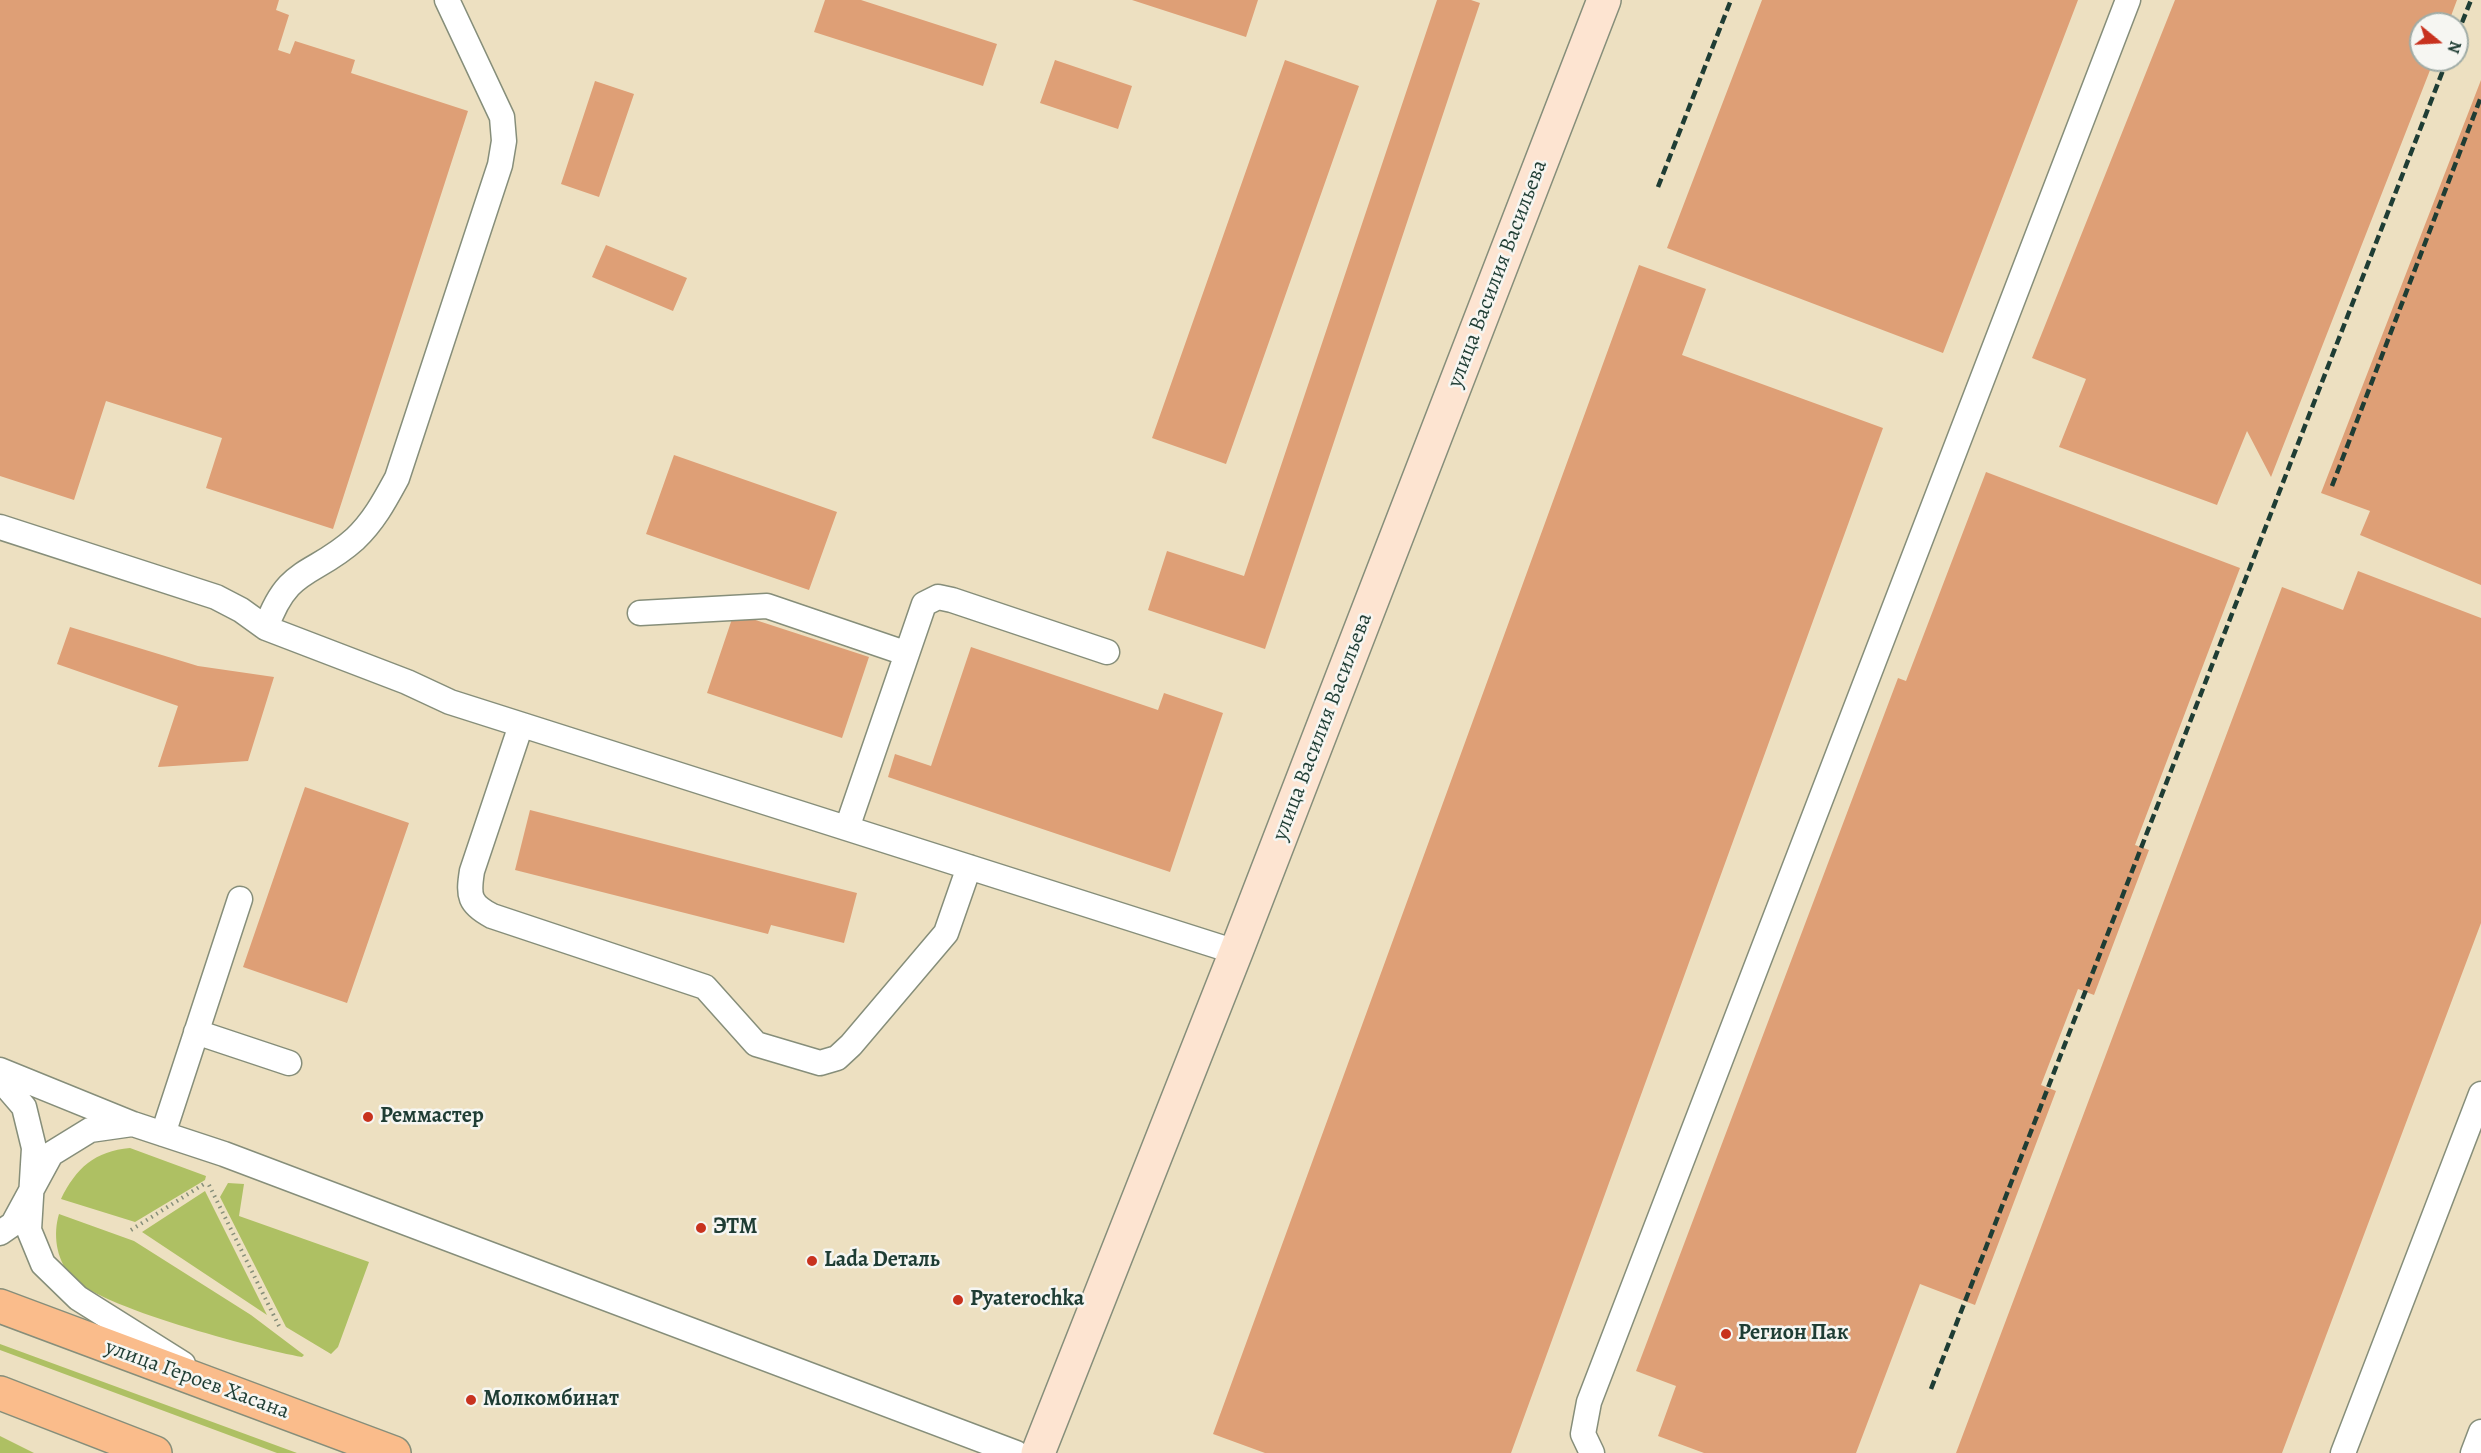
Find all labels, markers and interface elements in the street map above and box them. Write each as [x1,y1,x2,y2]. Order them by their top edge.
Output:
north arrow [2409,12,2469,72]
text: N [2442,38,2466,56]
street label: улица Василия Васильева [1442,156,1554,392]
street label: улица Василия Васильева [1267,609,1379,845]
place label: Реммастер [380,1104,484,1130]
marker: Реммастер [361,1110,375,1124]
place label: ЭТМ [713,1215,757,1241]
marker: ЭТМ [694,1221,708,1235]
place label: Lada Dеталь [824,1248,940,1274]
marker: Lada Dеталь [805,1254,819,1268]
place label: Pyaterochka [970,1287,1084,1313]
marker: Pyaterochka [951,1293,965,1307]
place label: Регион Пак [1738,1321,1849,1347]
marker: Регион Пак [1719,1327,1733,1341]
street label: улица Героев Хасана [101,1334,293,1426]
place label: Молкомбинат [483,1387,619,1413]
marker: Молкомбинат [464,1393,478,1407]

